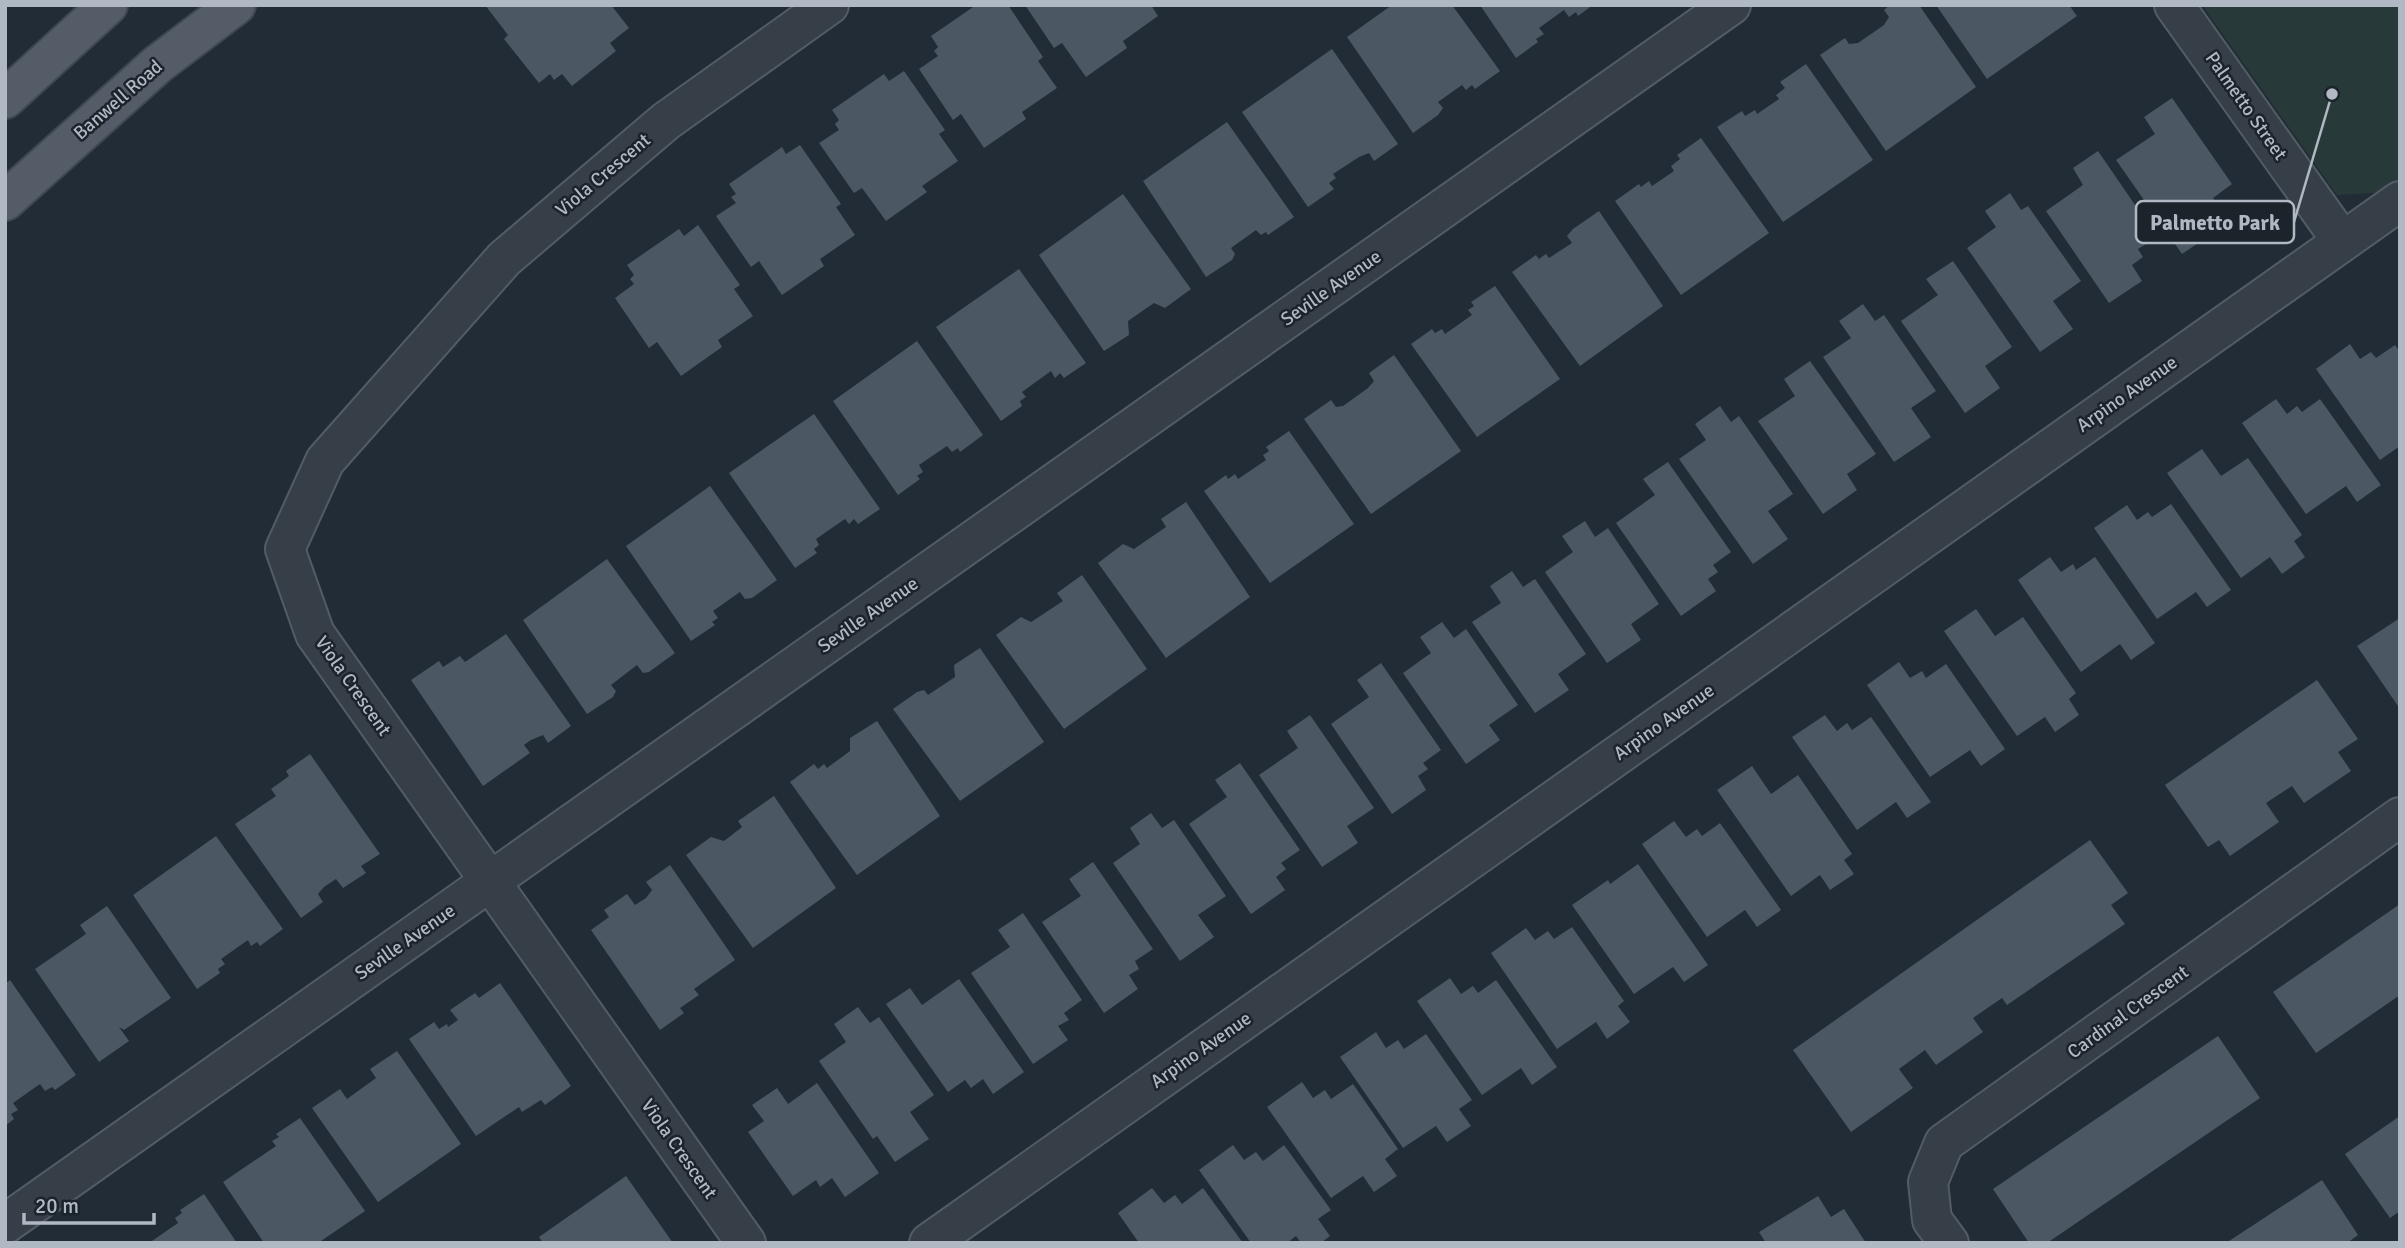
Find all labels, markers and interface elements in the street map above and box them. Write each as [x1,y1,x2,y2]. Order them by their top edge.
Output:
street label: Palmetto Street [2200,47,2292,165]
street label: Banwell Road [69,55,167,145]
street label: Viola Crescent [551,128,656,222]
callout: Palmetto Park [2136,201,2294,243]
text: Palmetto Park [2150,210,2280,236]
street label: Seville Avenue [1276,245,1386,331]
street label: Arpino Avenue [2072,350,2182,438]
street label: Seville Avenue [813,572,923,658]
street label: Viola Crescent [310,631,396,741]
street label: Arpino Avenue [1609,678,1719,766]
street label: Seville Avenue [350,899,460,985]
street label: Cardinal Crescent [2063,960,2194,1064]
street label: Arpino Avenue [1146,1006,1256,1094]
street label: Viola Crescent [636,1094,722,1204]
scale bar [24,1182,154,1226]
text: 20 m [35,1193,79,1219]

